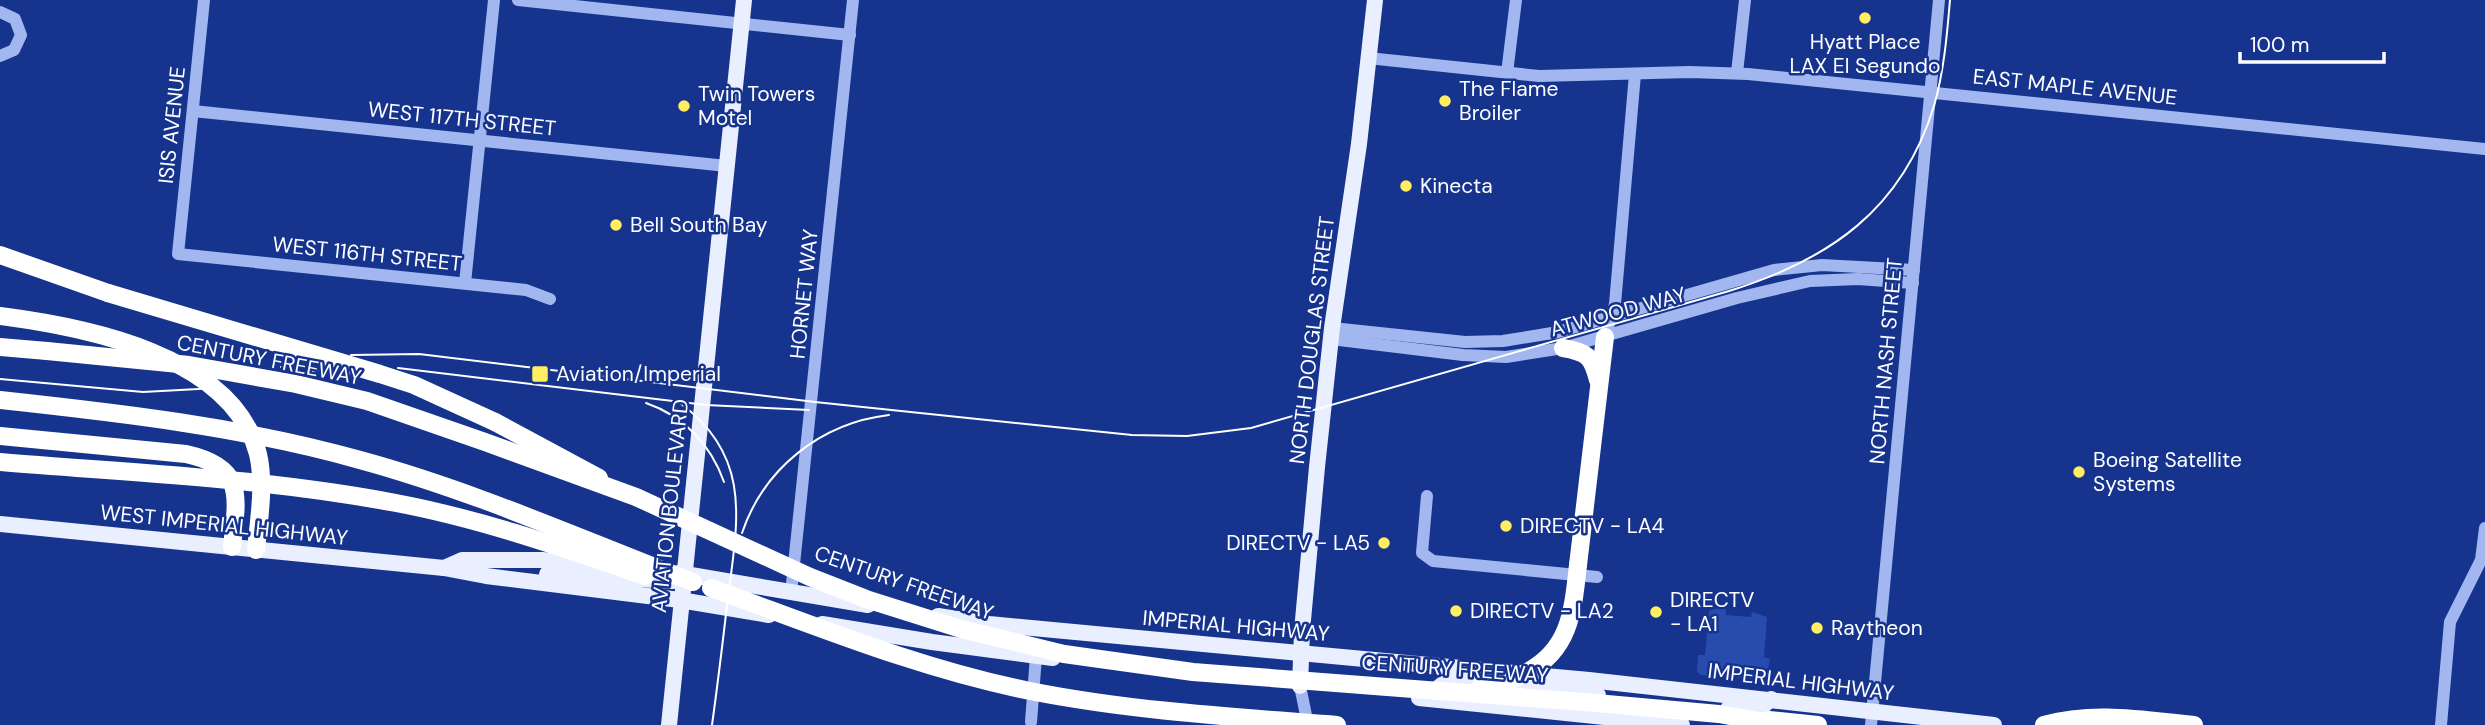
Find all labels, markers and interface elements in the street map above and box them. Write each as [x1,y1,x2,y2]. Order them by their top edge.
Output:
marker: Hyatt Place LAX El Segundo [1857,10,1873,26]
scale bar [2240,21,2384,65]
place label: Hyatt Place LAX El Segundo [1790,28,1940,80]
text: 100 m [2250,31,2310,59]
street label: EAST MAPLE AVENUE [1971,62,2179,112]
street label: ISIS AVENUE [152,65,192,185]
place label: The Flame Broiler [1459,75,1558,127]
place label: Twin Towers Motel [698,80,815,132]
marker: The Flame Broiler [1437,93,1453,109]
street label: WEST 117TH STREET [367,95,558,143]
marker: Twin Towers Motel [676,98,692,114]
place label: Kinecta [1420,172,1493,200]
marker: Kinecta [1398,178,1414,194]
place label: Bell South Bay [630,211,768,239]
street label: NORTH DOUGLAS STREET [1283,214,1341,466]
marker: Bell South Bay [608,217,624,233]
street label: HORNET WAY [783,228,825,360]
street label: WEST 116TH STREET [271,230,463,278]
street label: NORTH NASH STREET [1863,256,1909,465]
street label: ATWOOD WAY [1547,280,1689,344]
street label: CENTURY FREEWAY [174,328,364,392]
place label: Aviation/Imperial [556,360,721,388]
marker: Aviation/Imperial [530,364,550,384]
street label: AVIATION BOULEVARD [645,398,695,614]
place label: Boeing Satellite Systems [2093,446,2242,498]
marker: Boeing Satellite Systems [2071,464,2087,480]
street label: WEST IMPERIAL HIGHWAY [99,498,349,552]
place label: DIRECTV - LA4 [1520,512,1664,540]
marker: DIRECTV - LA4 [1498,518,1514,534]
place label: DIRECTV - LA5 [1226,529,1370,557]
marker: DIRECTV - LA5 [1376,535,1392,551]
street label: CENTURY FREEWAY [811,539,997,627]
place label: DIRECTV - LA1 [1670,586,1754,638]
place label: DIRECTV - LA2 [1470,597,1614,625]
marker: DIRECTV - LA2 [1448,603,1464,619]
street label: IMPERIAL HIGHWAY [1141,604,1331,648]
marker: DIRECTV - LA1 [1648,604,1664,620]
place label: Raytheon [1831,614,1923,642]
marker: Raytheon [1809,620,1825,636]
street label: CENTURY FREEWAY [1361,648,1549,690]
street label: IMPERIAL HIGHWAY [1706,657,1896,707]

